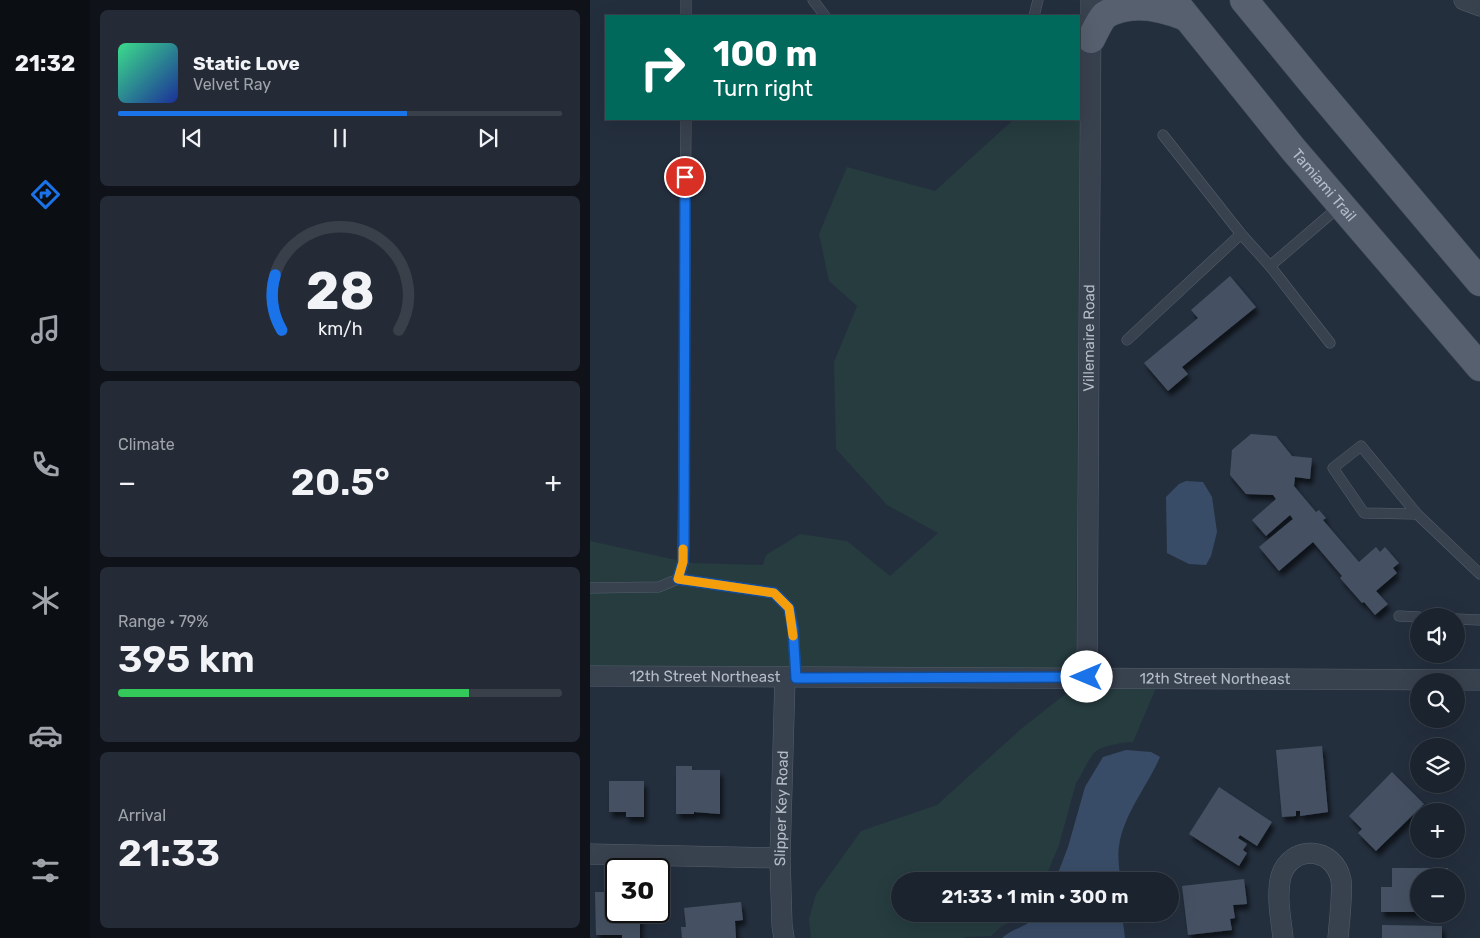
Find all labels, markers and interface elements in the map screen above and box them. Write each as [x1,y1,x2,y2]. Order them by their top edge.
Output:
text: 100 m [713,33,818,75]
icon: right [630,35,695,100]
text: 21:32 [15,50,75,77]
text: Static Love [193,52,300,75]
text: Velvet Ray [193,75,271,94]
text: Turn right [713,75,813,102]
icon: previous [178,124,206,152]
icon: pause [326,124,354,152]
icon: next [474,124,502,152]
street label: Tamiami Trail [1288,145,1360,225]
pin [664,156,706,198]
icon: arrive [671,163,699,191]
icon: directions [28,177,63,212]
text: 28 [305,260,375,322]
street label: Villemaire Road [1080,284,1098,392]
icon: music [28,312,63,347]
text: km/h [318,318,362,339]
text: Climate [118,435,175,454]
icon: phone [28,447,63,482]
text: 20.5° [291,459,390,505]
text: − [118,466,136,499]
text: + [545,466,562,499]
icon: climate [28,583,63,618]
map controls [1410,608,1465,923]
button: sound [1410,608,1465,663]
text: Range · 79% [118,612,209,631]
text: 395 km [118,636,255,682]
position arrow [1060,650,1112,702]
street label: 12th Street Northeast [629,667,781,686]
street label: 12th Street Northeast [1139,669,1291,688]
button: search [1410,673,1465,728]
icon: car [28,718,63,753]
button: layers [1410,738,1465,793]
street label: Slipper Key Road [771,750,792,866]
button: + [1410,803,1465,858]
text: Arrival [118,806,166,825]
text: 21:33 [118,830,220,876]
icon: filters [28,853,63,888]
speed limit sign: 30 [605,858,670,923]
button: − [1410,868,1465,923]
text: 21:33 · 1 min · 300 m [941,885,1129,908]

